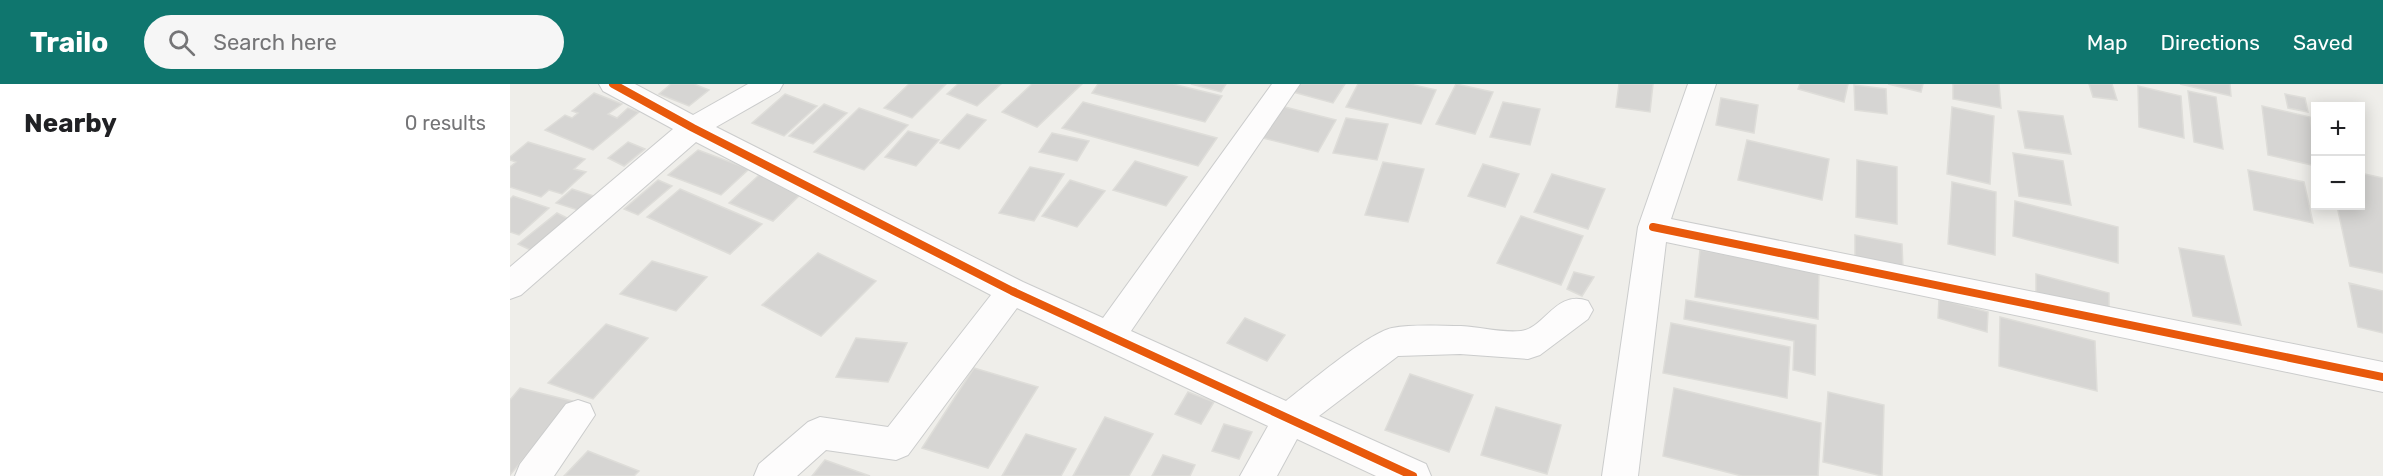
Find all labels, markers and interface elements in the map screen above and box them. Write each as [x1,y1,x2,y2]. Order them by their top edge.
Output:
search box [144,15,564,69]
text: Trailo [30,26,108,59]
icon: search [165,26,198,59]
text: Search here [213,29,337,56]
text: Map [2087,30,2128,55]
text: Directions [2161,30,2260,55]
text: Saved [2293,30,2353,55]
map controls [2311,102,2365,210]
button: + [2311,102,2365,156]
text: Nearby [24,108,117,139]
text: 0 results [405,111,486,135]
button: − [2311,156,2365,210]

